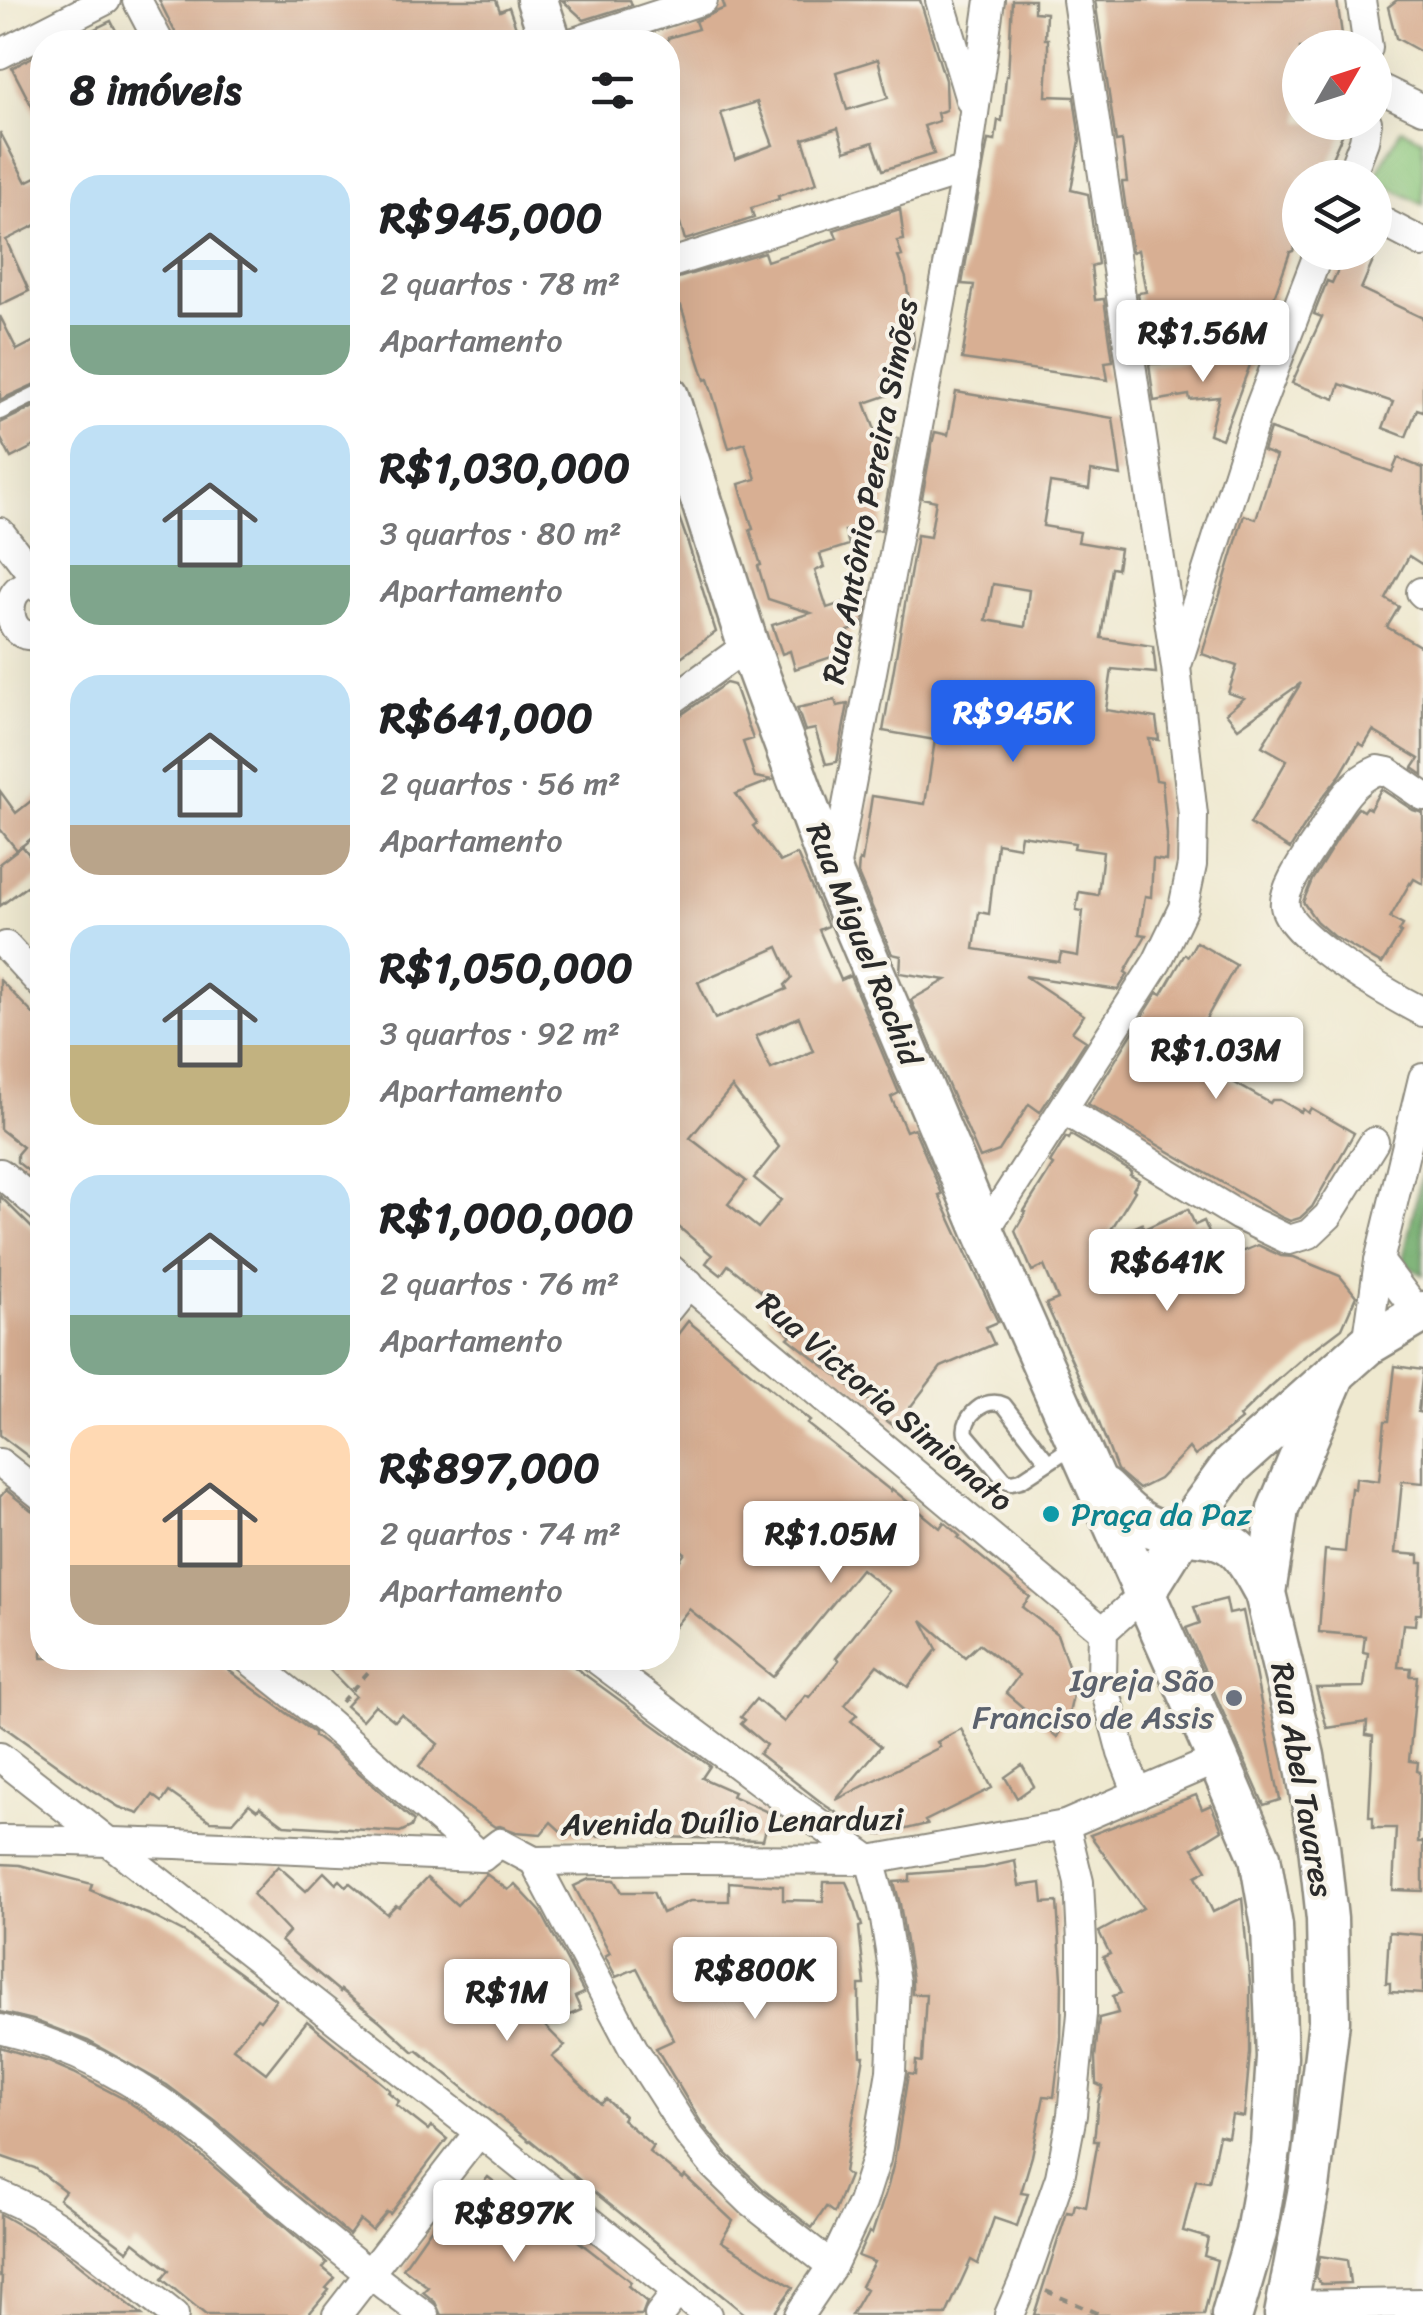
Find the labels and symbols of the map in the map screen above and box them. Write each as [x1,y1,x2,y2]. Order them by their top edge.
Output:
north arrow [1282,30,1392,140]
street label: Rua Antônio Pereira Simões [805,293,935,689]
pin: R$1.56M [1111,300,1295,385]
pin: R$945K [932,680,1094,765]
street label: Rua Miguel Rachid [789,814,940,1076]
pin: R$1.03M [1124,1017,1308,1102]
pin: R$641K [1086,1229,1248,1314]
street label: Rua Victoria Simionato [743,1277,1027,1527]
place label: Praça da Paz [1071,1486,1253,1543]
pin: R$1.05M [739,1501,923,1586]
marker: Praça da Paz [1040,1503,1062,1525]
place label: Igreja São Franciso de Assis [972,1652,1214,1746]
street label: Rua Abel Tavares [1253,1658,1351,1902]
marker: Igreja São Franciso de Assis [1223,1687,1245,1709]
street label: Avenida Duílio Lenarduzi [559,1790,905,1854]
pin: R$800K [674,1937,836,2022]
pin: R$1M [448,1959,566,2044]
pin: R$897K [433,2180,595,2265]

